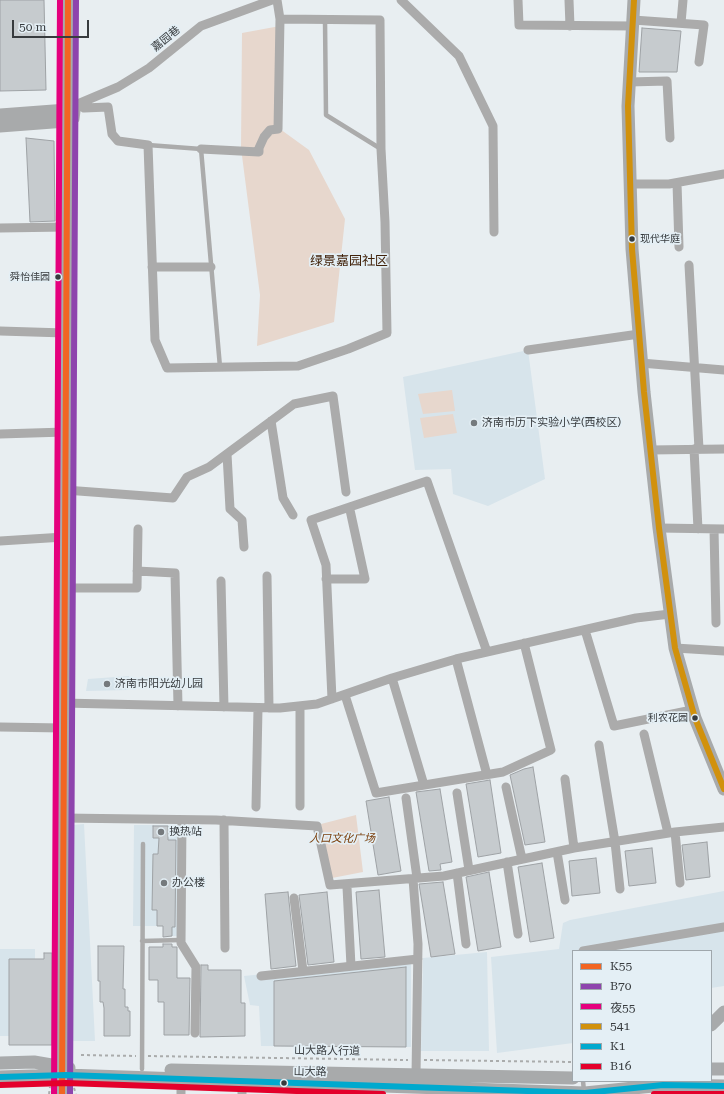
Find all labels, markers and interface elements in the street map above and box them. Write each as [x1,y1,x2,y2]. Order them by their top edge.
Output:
scale bar [14,12,91,38]
text: 50 m [19,20,46,34]
street label: 嘉园巷 [149,23,183,55]
place label: 现代华庭 [640,233,680,245]
marker: 现代华庭 [627,234,637,244]
district label: 绿景嘉园社区 [310,253,388,269]
place label: 舜怡佳园 [10,271,50,283]
marker: 舜怡佳园 [53,272,63,282]
place label: 济南市历下实验小学(西校区) [482,416,621,430]
marker: 济南市历下实验小学(西校区) [469,418,479,428]
place label: 济南市阳光幼儿园 [115,677,203,691]
marker: 济南市阳光幼儿园 [102,679,112,689]
place label: 利农花园 [648,712,688,724]
marker: 利农花园 [690,713,700,723]
place label: 换热站 [169,825,202,839]
marker: 换热站 [156,827,166,837]
park label: 人口文化广场 [309,832,375,846]
place label: 办公楼 [172,876,205,890]
marker: 办公楼 [159,878,169,888]
legend [572,950,712,1082]
text: K55 [610,959,632,973]
text: B70 [610,979,631,993]
text: 夜55 [610,1001,635,1015]
text: 541 [610,1019,630,1033]
text: K1 [610,1039,625,1053]
street label: 山大路人行道 [294,1044,360,1058]
text: B16 [610,1059,631,1073]
street label: 山大路 [293,1065,327,1079]
unlabelled marker [279,1078,289,1088]

